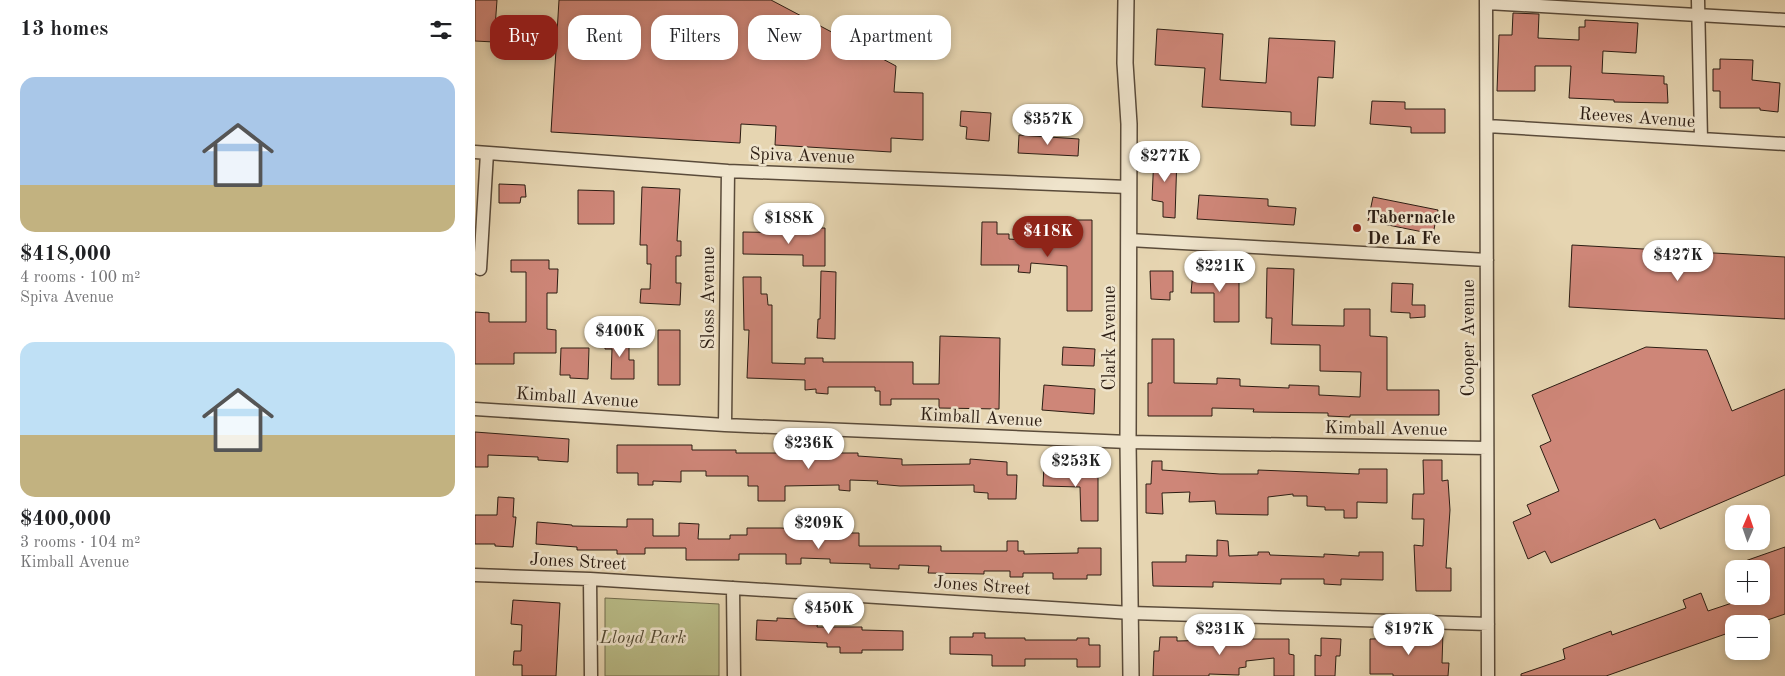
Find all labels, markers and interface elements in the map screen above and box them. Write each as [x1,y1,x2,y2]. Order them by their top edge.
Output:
chip: Buy [490,15,558,60]
chip: Rent [568,15,641,60]
chip: Filters [651,15,738,60]
chip: New [748,15,821,60]
chip: Apartment [831,15,951,60]
icon: filters [427,16,455,44]
text: 13 homes [20,19,108,40]
pin: $357K [1013,104,1083,146]
street label: Reeves Avenue [1578,105,1696,131]
icon: home [193,110,283,200]
text: $357K [1023,112,1073,128]
pin: $277K [1130,140,1200,183]
street label: Spiva Avenue [749,145,855,167]
text: $277K [1140,149,1190,165]
pin: $188K [754,202,824,245]
place label: Tabernacle De La Fe [1367,209,1456,248]
text: $188K [764,211,814,227]
pin: $418K [1013,216,1083,258]
marker: Tabernacle De La Fe [1351,222,1363,234]
text: $418K [1023,224,1073,240]
pin: $427K [1643,240,1713,282]
text: $418,000 [20,244,111,265]
street label: Sloss Avenue [700,247,718,349]
text: $427K [1653,248,1703,264]
pin: $221K [1185,250,1255,293]
text: $221K [1195,259,1245,275]
text: 4 rooms · 100 m² [20,270,140,286]
street label: Cooper Avenue [1460,279,1478,397]
street label: Clark Avenue [1101,286,1119,390]
text: Spiva Avenue [20,290,114,306]
pin: $400K [585,316,655,358]
text: $400K [595,324,645,340]
icon: home [193,375,283,465]
street label: Kimball Avenue [515,385,639,411]
street label: Kimball Avenue [919,406,1043,430]
street label: Kimball Avenue [1324,419,1448,439]
pin: $236K [774,428,844,470]
text: $236K [784,436,834,452]
pin: $253K [1041,446,1111,488]
text: $253K [1051,454,1101,470]
north arrow [1725,505,1770,550]
map controls [1725,505,1770,660]
pin: $209K [784,508,854,550]
text: $400,000 [20,509,111,530]
text: $209K [794,516,844,532]
text: 3 rooms · 104 m² [20,535,140,551]
street label: Jones Street [529,550,627,574]
text: Kimball Avenue [20,555,129,571]
button: + [1725,560,1770,605]
street label: Jones Street [933,574,1031,598]
pin: $450K [794,592,864,635]
text: $450K [804,601,854,617]
pin: $231K [1185,614,1255,656]
pin: $197K [1374,614,1444,656]
button: − [1725,615,1770,660]
text: $231K [1195,622,1245,638]
text: $197K [1384,622,1434,638]
park label: Lloyd Park [599,629,687,647]

